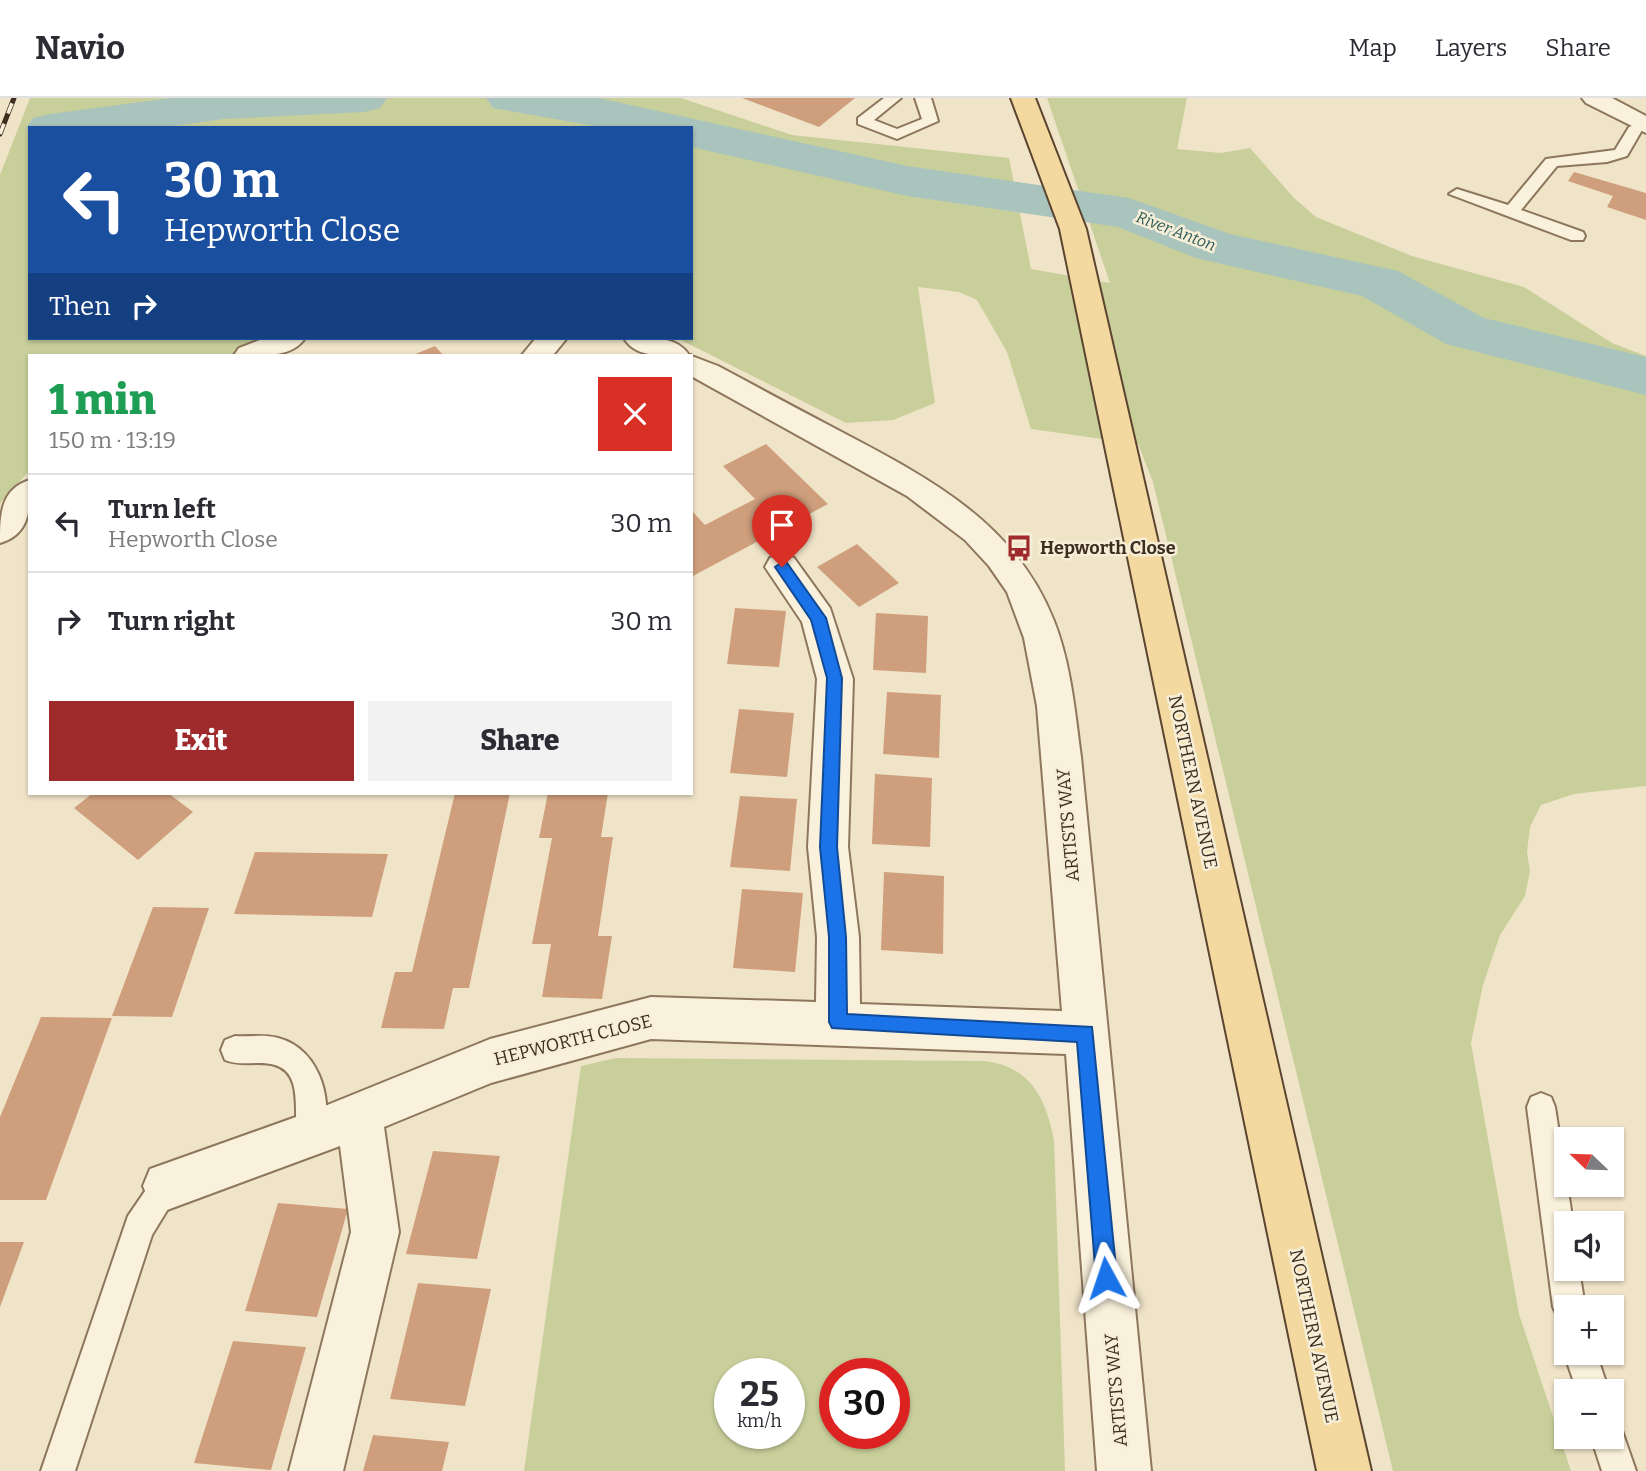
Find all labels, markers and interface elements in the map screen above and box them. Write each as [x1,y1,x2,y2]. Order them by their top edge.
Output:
text: Navio [35,28,125,68]
text: Map [1349,34,1397,62]
text: Layers [1435,34,1507,62]
text: Share [1545,34,1611,62]
text: 30 m [164,151,279,210]
icon: left [49,154,140,245]
water label: River Anton [1134,207,1218,255]
text: Hepworth Close [164,211,400,249]
icon: right [125,287,163,325]
text: Then [49,291,111,322]
text: 1 min [49,375,156,425]
button: close [598,377,672,451]
text: 150 m · 13:19 [49,426,176,454]
text: Turn left [108,494,216,525]
pin [752,495,812,567]
icon: left [49,504,87,542]
icon: arrive [763,506,801,544]
text: 30 m [611,508,672,539]
text: Hepworth Close [108,525,278,553]
bus stop icon: Hepworth Close [1004,533,1034,563]
place label: Hepworth Close [1040,537,1176,559]
icon: right [49,602,87,640]
text: Turn right [108,606,235,637]
text: 30 m [611,606,672,637]
street label: NORTHERN AVENUE [1164,693,1222,871]
button: Exit [49,701,354,781]
button: Share [368,701,672,781]
street label: ARTISTS WAY [1052,767,1084,883]
street label: HEPWORTH CLOSE [492,1010,654,1070]
north arrow [1554,1127,1624,1197]
map controls [1554,1127,1624,1449]
button: sound [1554,1211,1624,1281]
position arrow [1069,1241,1143,1315]
street label: NORTHERN AVENUE [1285,1247,1343,1425]
button: + [1554,1295,1624,1365]
street label: ARTISTS WAY [1100,1332,1132,1448]
speed limit sign: 30 [819,1358,910,1449]
text: 25 [740,1373,779,1415]
button: − [1554,1379,1624,1449]
text: km/h [737,1410,782,1432]

